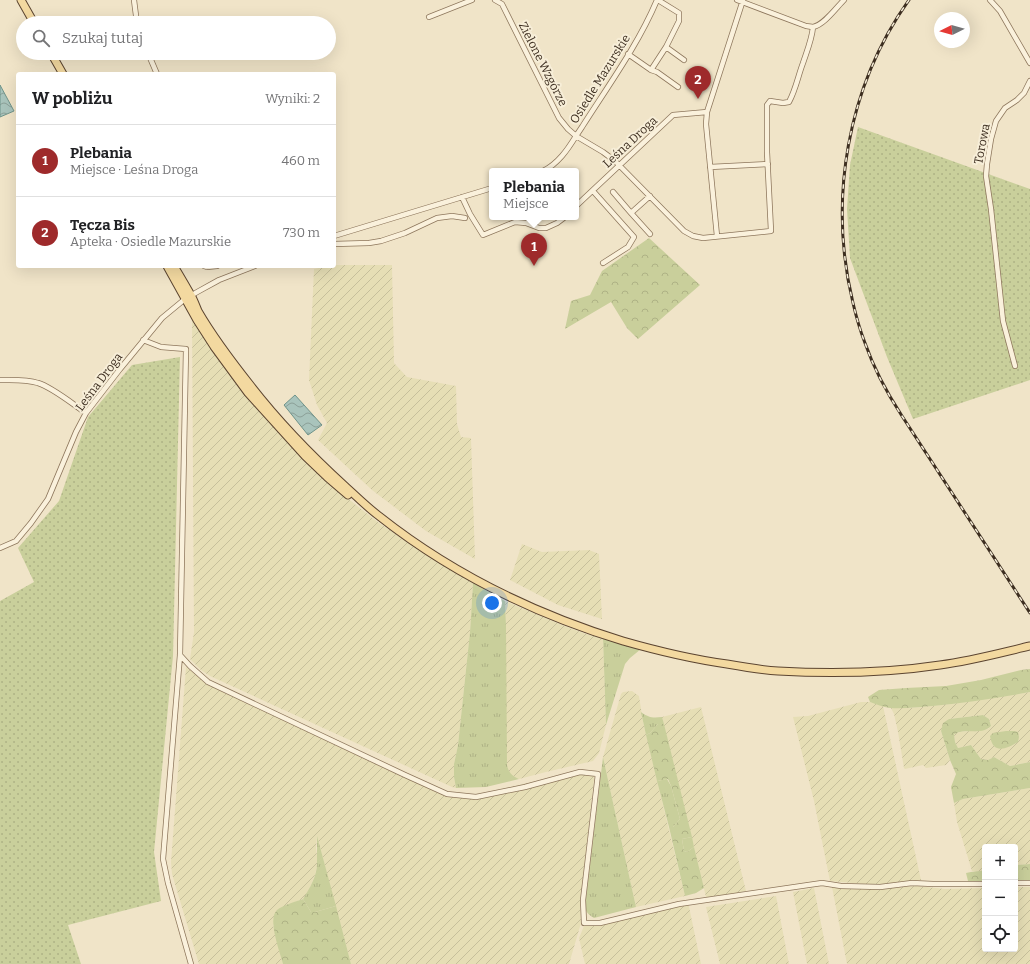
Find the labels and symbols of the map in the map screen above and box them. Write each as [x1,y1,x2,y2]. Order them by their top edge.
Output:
north arrow [934,12,970,48]
street label: Zielone Wzgórze [516,20,570,108]
street label: Osiedle Mazurskie [567,32,633,126]
pin: 2 [685,66,711,99]
street label: Leśna Droga [600,113,660,171]
street label: Torowa [971,122,993,165]
pin: 1 [521,233,547,266]
street label: Leśna Droga [73,350,126,414]
your location [482,593,502,613]

